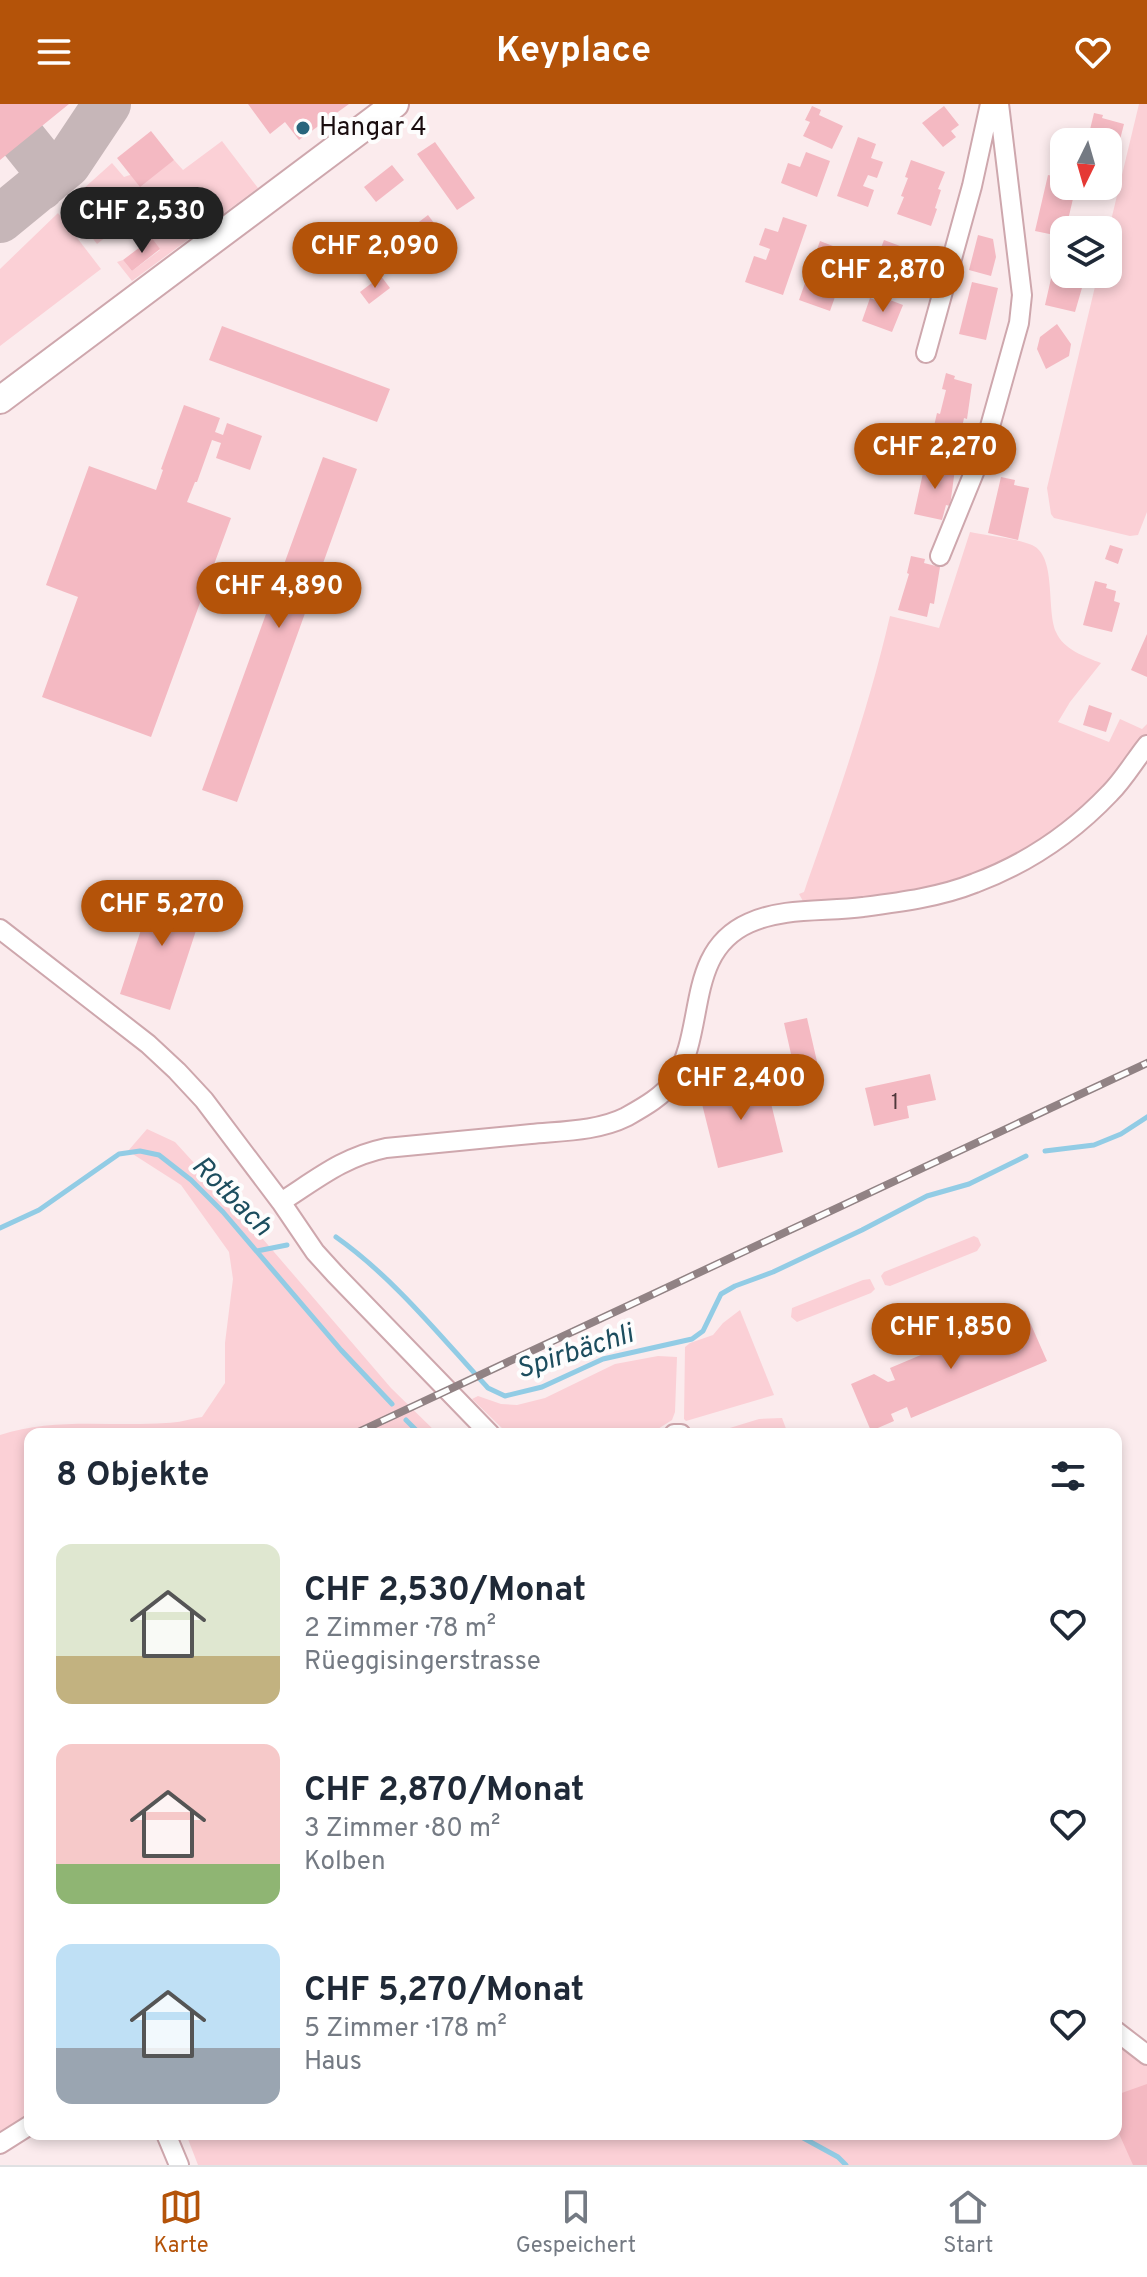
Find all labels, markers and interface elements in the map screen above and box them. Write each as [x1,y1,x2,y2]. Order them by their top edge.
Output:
text: Keyplace [496,29,651,75]
icon: menu [32,30,76,74]
icon: heart [1071,30,1115,74]
place label: Hangar 4 [319,112,427,145]
marker: Hangar 4 [294,119,312,137]
north arrow [1050,128,1122,200]
map controls [1050,128,1122,288]
pin: CHF 2,530 [50,187,234,255]
text: CHF 2,530 [78,196,206,229]
button: layers [1050,216,1122,288]
pin: CHF 2,090 [283,222,467,290]
text: CHF 2,090 [310,231,440,264]
pin: CHF 2,870 [791,246,975,314]
text: CHF 2,870 [820,255,946,288]
pin: CHF 2,270 [843,423,1027,491]
text: CHF 2,270 [872,432,998,465]
pin: CHF 4,890 [187,562,371,630]
text: CHF 4,890 [214,571,344,604]
pin: CHF 5,270 [70,880,254,948]
text: CHF 5,270 [99,889,225,922]
pin: CHF 2,400 [649,1054,833,1122]
text: CHF 2,400 [676,1063,806,1096]
house number: 1 [891,1090,899,1117]
water label: Rotbach [183,1149,279,1245]
pin: CHF 1,850 [859,1303,1043,1371]
text: CHF 1,850 [890,1312,1012,1345]
water label: Spirbächli [512,1317,640,1389]
icon: filters [1046,1454,1090,1498]
text: 8 Objekte [56,1455,210,1498]
text: CHF 2,530/Monat [304,1570,586,1613]
icon: home [120,1576,216,1672]
icon: heart [1046,1602,1090,1646]
text: 2 Zimmer · 78 m² [304,1613,496,1646]
text: Rüeggisingerstrasse [304,1646,541,1679]
text: CHF 2,870/Monat [304,1770,584,1813]
icon: home [120,1776,216,1872]
icon: heart [1046,1802,1090,1846]
text: 3 Zimmer · 80 m² [304,1813,500,1846]
text: Kolben [304,1846,386,1879]
text: CHF 5,270/Monat [304,1970,584,2013]
icon: home [120,1976,216,2072]
icon: heart [1046,2002,1090,2046]
text: 5 Zimmer · 178 m² [304,2013,507,2046]
text: Haus [304,2046,362,2079]
tab: Karte [154,2185,208,2260]
tab: Gespeichert [516,2185,636,2260]
tab: Start [943,2185,993,2260]

